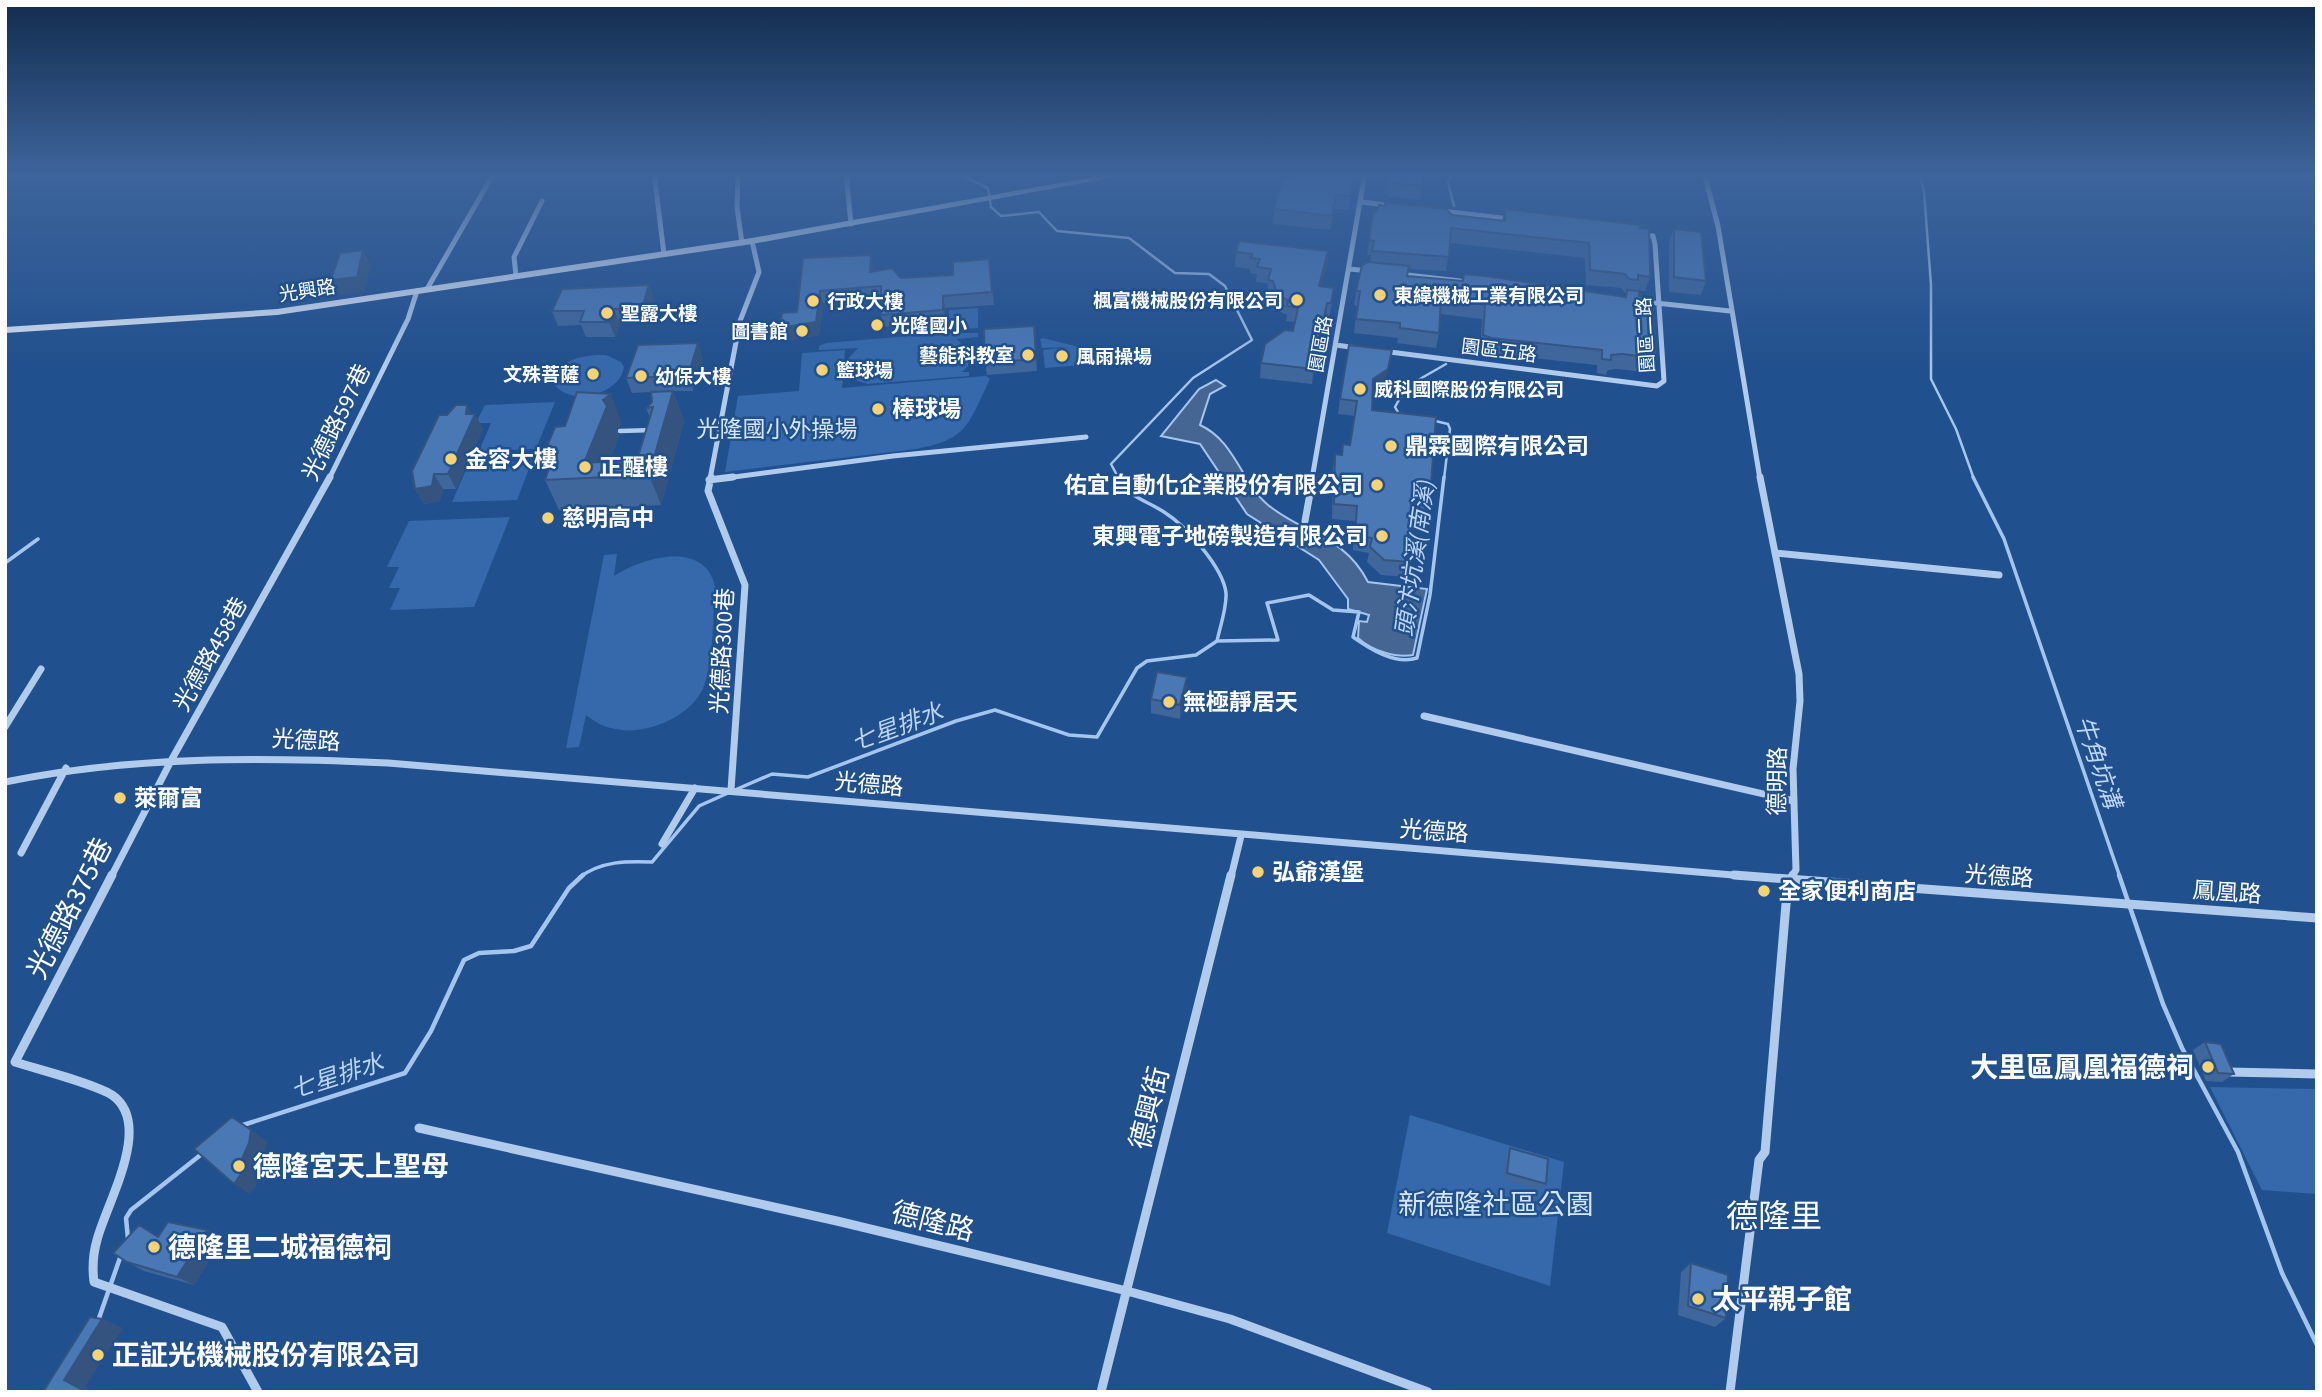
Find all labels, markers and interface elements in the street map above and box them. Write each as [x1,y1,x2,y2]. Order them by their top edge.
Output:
street label: 光興路 [277,274,338,309]
place label: 東緯機械工業有限公司 [1394,283,1584,310]
marker: 東緯機械工業有限公司 [1372,287,1388,303]
place label: 楓富機械股份有限公司 [1093,288,1283,315]
place label: 行政大樓 [827,289,903,316]
marker: 楓富機械股份有限公司 [1289,292,1305,308]
marker: 行政大樓 [805,293,821,309]
street label: 園區二路 [1631,296,1662,374]
place label: 聖露大樓 [621,301,697,328]
marker: 聖露大樓 [599,305,615,321]
place label: 光隆國小 [891,313,967,340]
street label: 園區路 [1303,314,1340,375]
marker: 光隆國小 [869,317,885,333]
place label: 圖書館 [731,319,788,346]
marker: 圖書館 [794,323,810,339]
street label: 園區五路 [1459,333,1538,370]
place label: 藝能科教室 [919,343,1014,370]
place label: 風雨操場 [1076,344,1152,371]
marker: 藝能科教室 [1020,347,1036,363]
marker: 風雨操場 [1054,348,1070,364]
street label: 光德路597巷 [294,358,379,486]
place label: 籃球場 [836,358,893,385]
place label: 文殊菩薩 [503,362,579,389]
marker: 籃球場 [814,362,830,378]
place label: 幼保大樓 [655,364,731,391]
marker: 文殊菩薩 [585,366,601,382]
marker: 幼保大樓 [633,368,649,384]
place label: 威科國際股份有限公司 [1374,377,1564,404]
marker: 威科國際股份有限公司 [1352,381,1368,397]
place label: 棒球場 [892,393,961,426]
marker: 棒球場 [870,401,886,417]
park label: 光隆國小外操場 [697,413,858,446]
place label: 鼎霖國際有限公司 [1405,430,1589,463]
marker: 鼎霖國際有限公司 [1383,438,1399,454]
place label: 金容大樓 [465,443,557,476]
marker: 金容大樓 [443,451,459,467]
place label: 正醒樓 [599,451,668,484]
marker: 正醒樓 [577,459,593,475]
place label: 佑宜自動化企業股份有限公司 [1064,469,1363,502]
marker: 佑宜自動化企業股份有限公司 [1369,477,1385,493]
water label: 頭汴坑溪(南溪) [1387,477,1444,639]
place label: 慈明高中 [562,502,654,535]
marker: 慈明高中 [540,510,556,526]
place label: 東興電子地磅製造有限公司 [1092,520,1368,553]
marker: 東興電子地磅製造有限公司 [1374,528,1390,544]
street label: 光德路300巷 [703,587,742,715]
street label: 光德路458巷 [165,591,255,717]
place label: 無極靜居天 [1183,686,1298,719]
water label: 七星排水 [846,694,949,760]
marker: 無極靜居天 [1161,694,1177,710]
water label: 牛角坑溝 [2065,711,2131,816]
street label: 光德路 [271,722,341,759]
street label: 德明路 [1760,746,1795,816]
street label: 光德路 [833,765,905,804]
place label: 萊爾富 [134,782,203,815]
marker: 萊爾富 [112,790,128,806]
street label: 光德路 [1398,813,1470,850]
street label: 光德路375巷 [17,831,123,986]
place label: 弘爺漢堡 [1272,856,1364,889]
street label: 光德路 [1963,858,2035,895]
marker: 弘爺漢堡 [1250,864,1266,880]
street label: 鳳凰路 [2191,874,2263,911]
place label: 全家便利商店 [1778,875,1916,908]
marker: 全家便利商店 [1756,883,1772,899]
water label: 七星排水 [286,1045,389,1108]
place label: 大里區鳳凰福德祠 [1970,1048,2194,1088]
marker: 大里區鳳凰福德祠 [2200,1059,2216,1075]
street label: 德興街 [1120,1063,1180,1154]
place label: 德隆宮天上聖母 [253,1147,449,1187]
marker: 德隆宮天上聖母 [231,1158,247,1174]
park label: 新德隆社區公園 [1398,1185,1594,1225]
street label: 德隆路 [887,1192,978,1252]
district label: 德隆里 [1726,1194,1822,1240]
place label: 德隆里二城福德祠 [168,1228,392,1268]
marker: 德隆里二城福德祠 [146,1239,162,1255]
place label: 太平親子館 [1712,1280,1852,1320]
marker: 太平親子館 [1690,1291,1706,1307]
place label: 正証光機械股份有限公司 [112,1336,420,1376]
marker: 正証光機械股份有限公司 [90,1347,106,1363]

